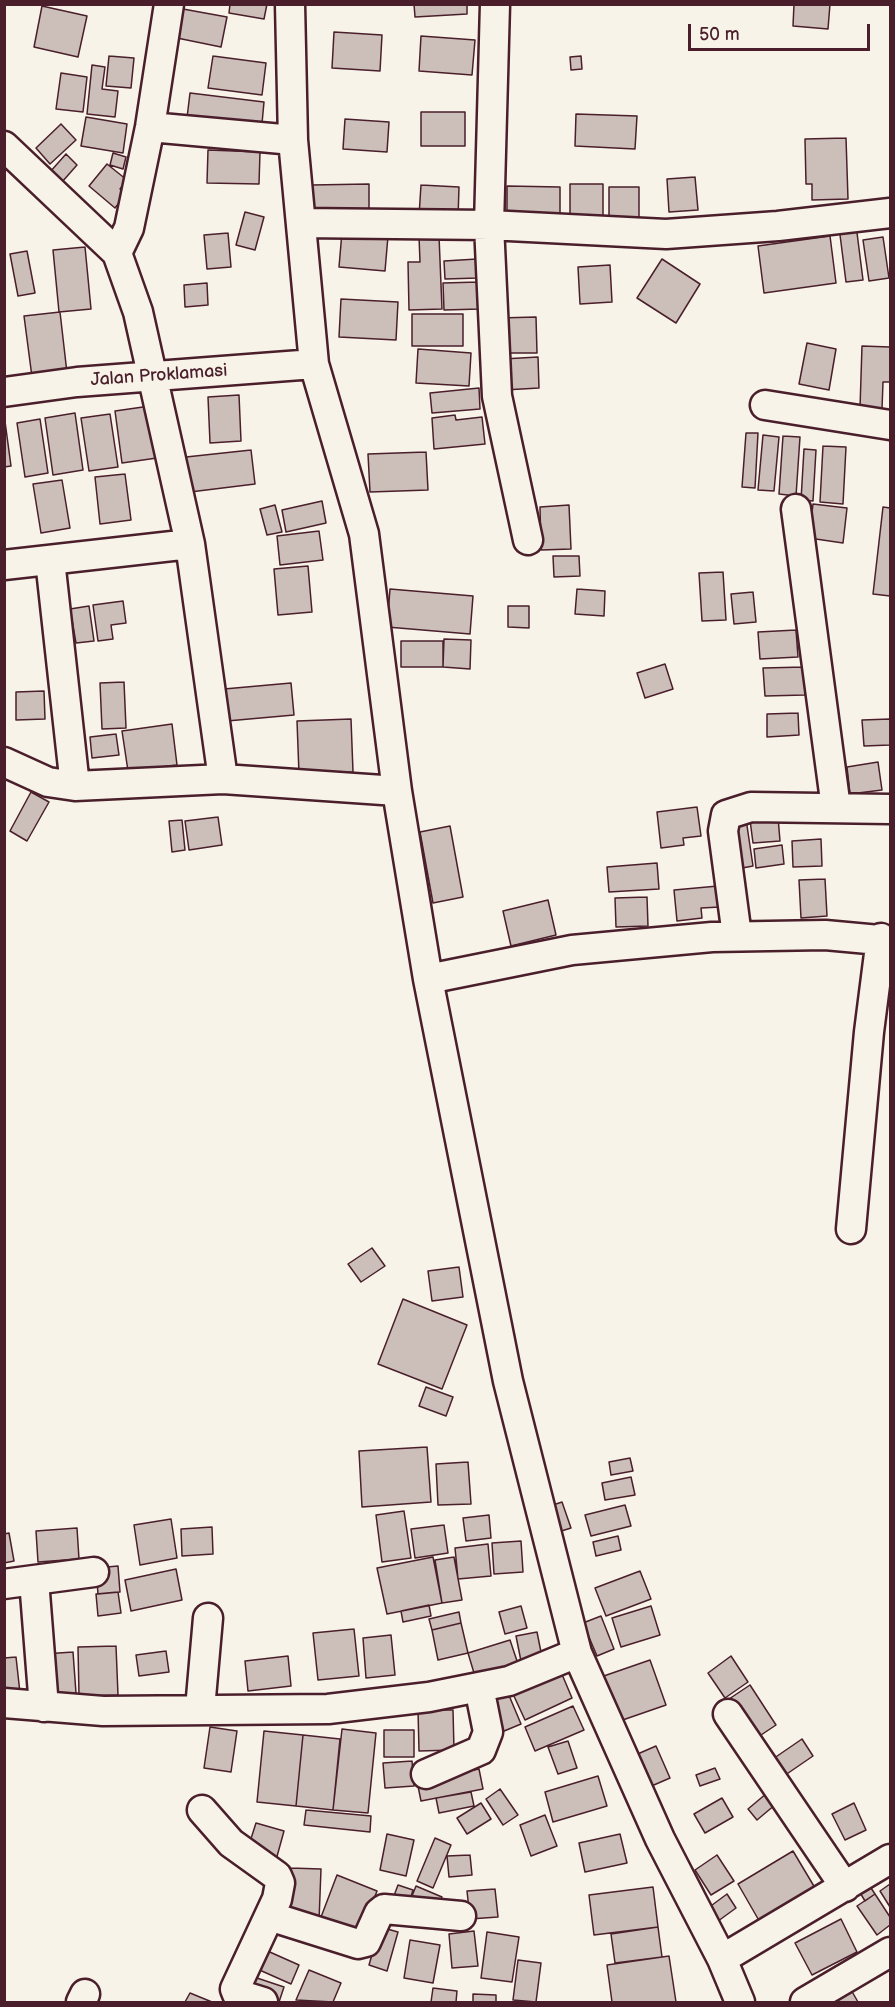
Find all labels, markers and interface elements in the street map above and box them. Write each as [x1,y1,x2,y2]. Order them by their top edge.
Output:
scale bar [691,12,872,50]
text: 50 m [699,24,740,45]
street label: Jalan Proklamasi [90,360,228,392]

